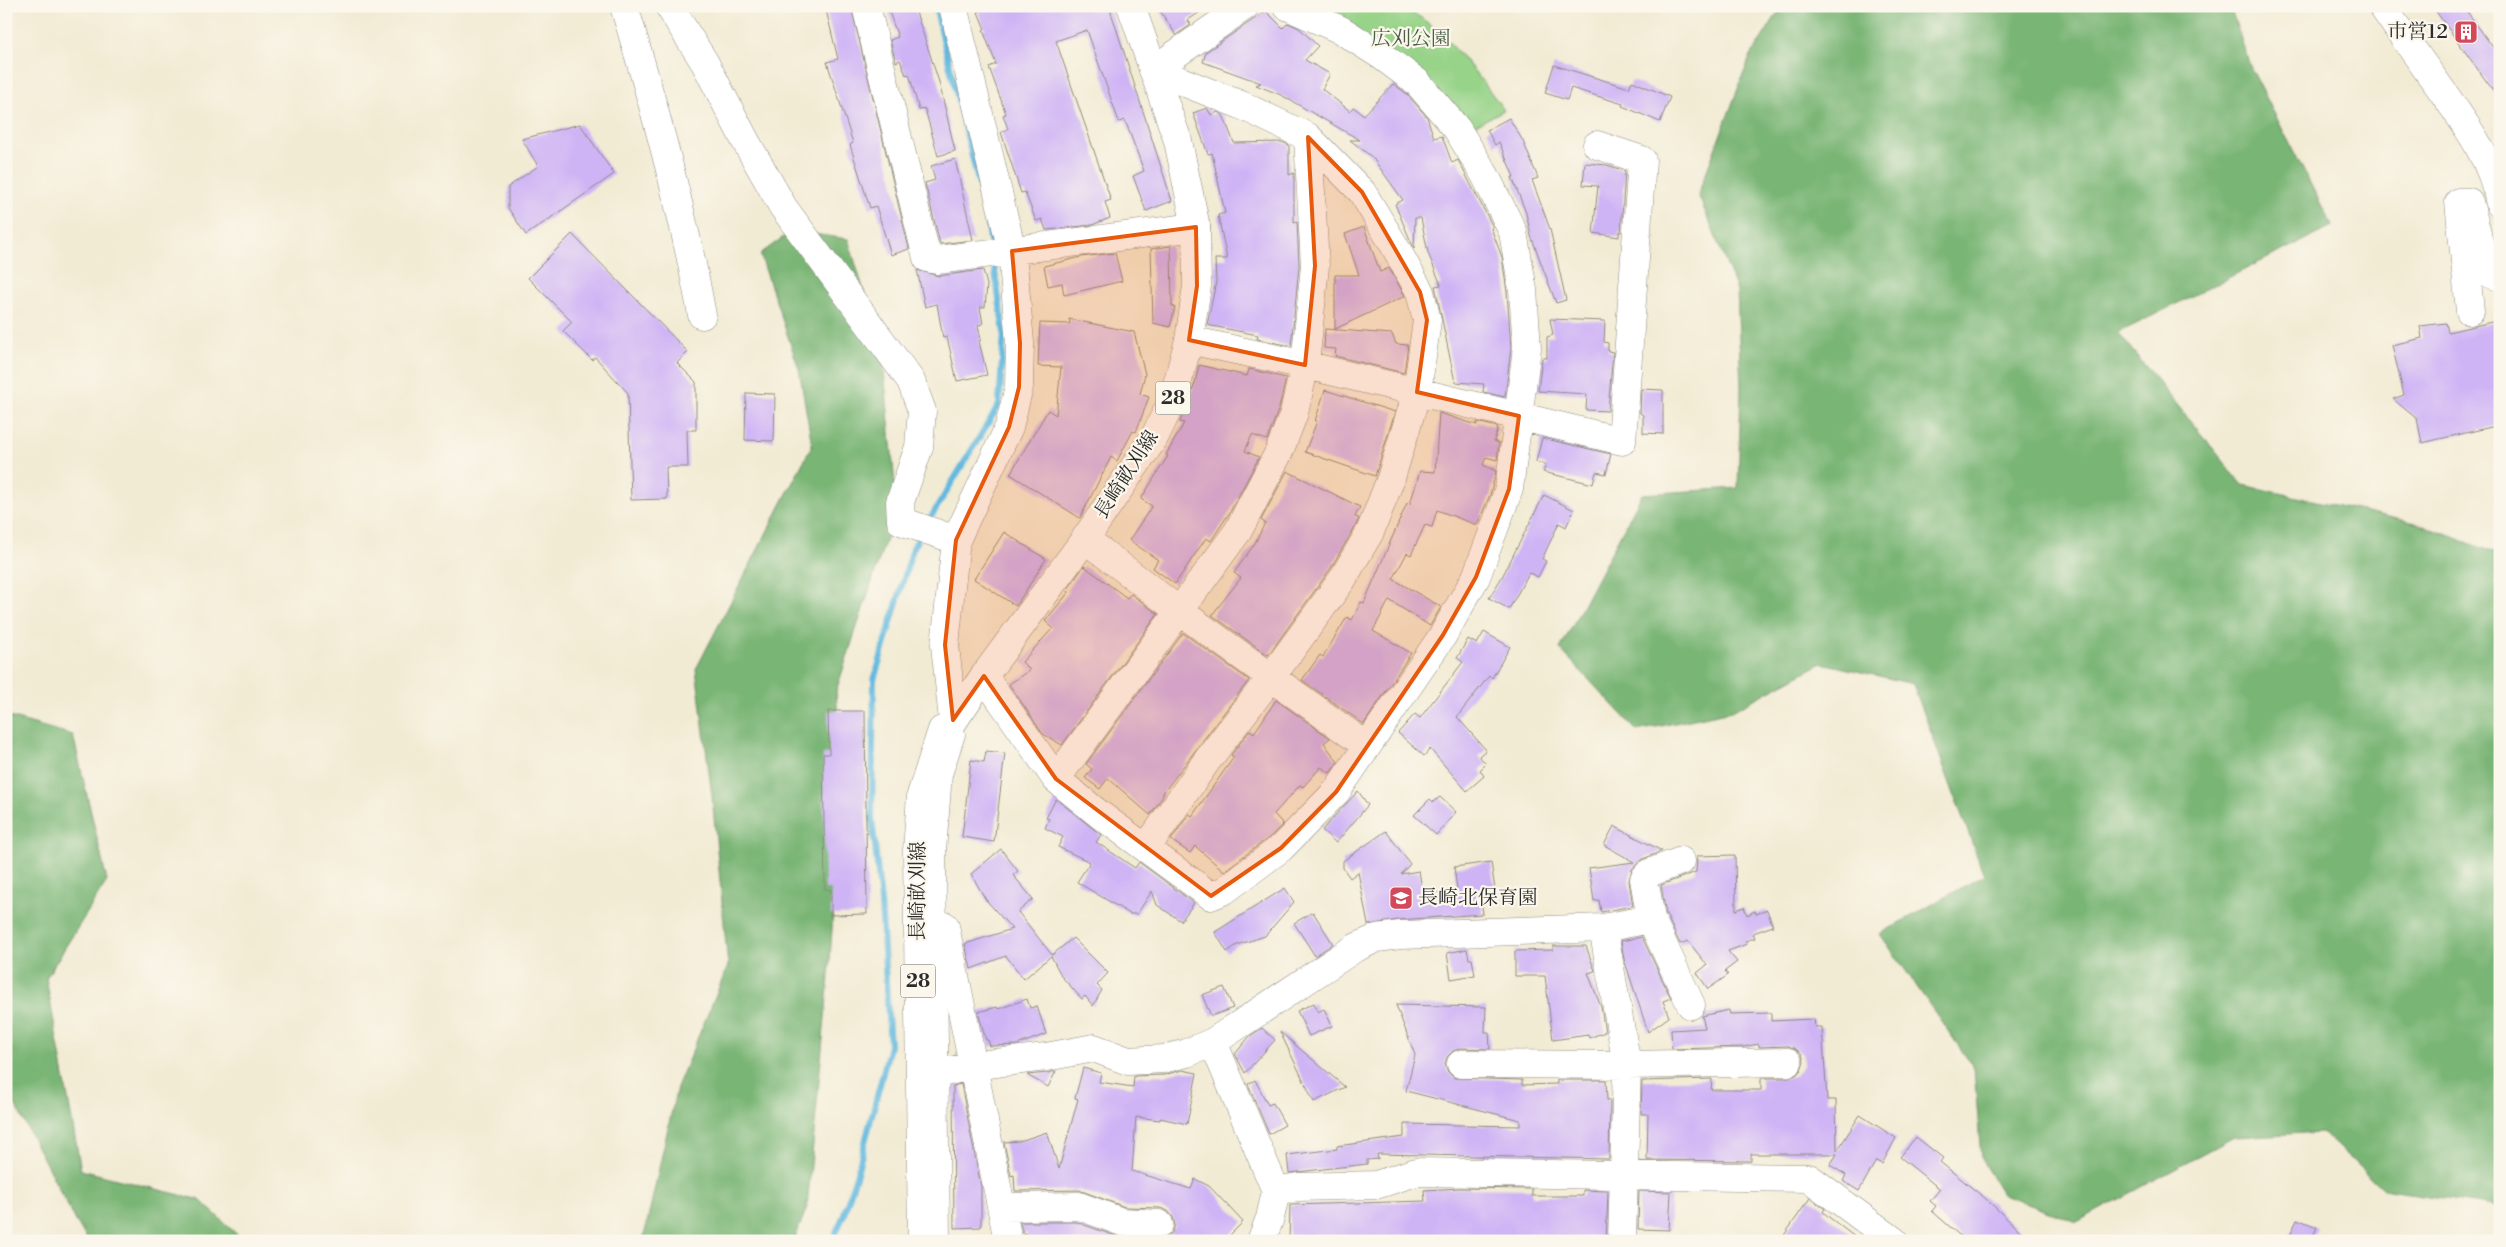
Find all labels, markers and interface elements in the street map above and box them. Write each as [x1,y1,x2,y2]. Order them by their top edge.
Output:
building icon: 市営12 [2453,19,2479,45]
place label: 市営12 [2388,20,2448,45]
park label: 広刈公園 [1371,27,1451,52]
road number: 28 [1156,382,1190,414]
street label: 長崎畝刈線 [1089,426,1165,524]
street label: 長崎畝刈線 [906,841,931,941]
school or university icon: 長崎北保育園 [1388,885,1414,911]
place label: 長崎北保育園 [1418,886,1538,911]
road number: 28 [900,964,936,998]

